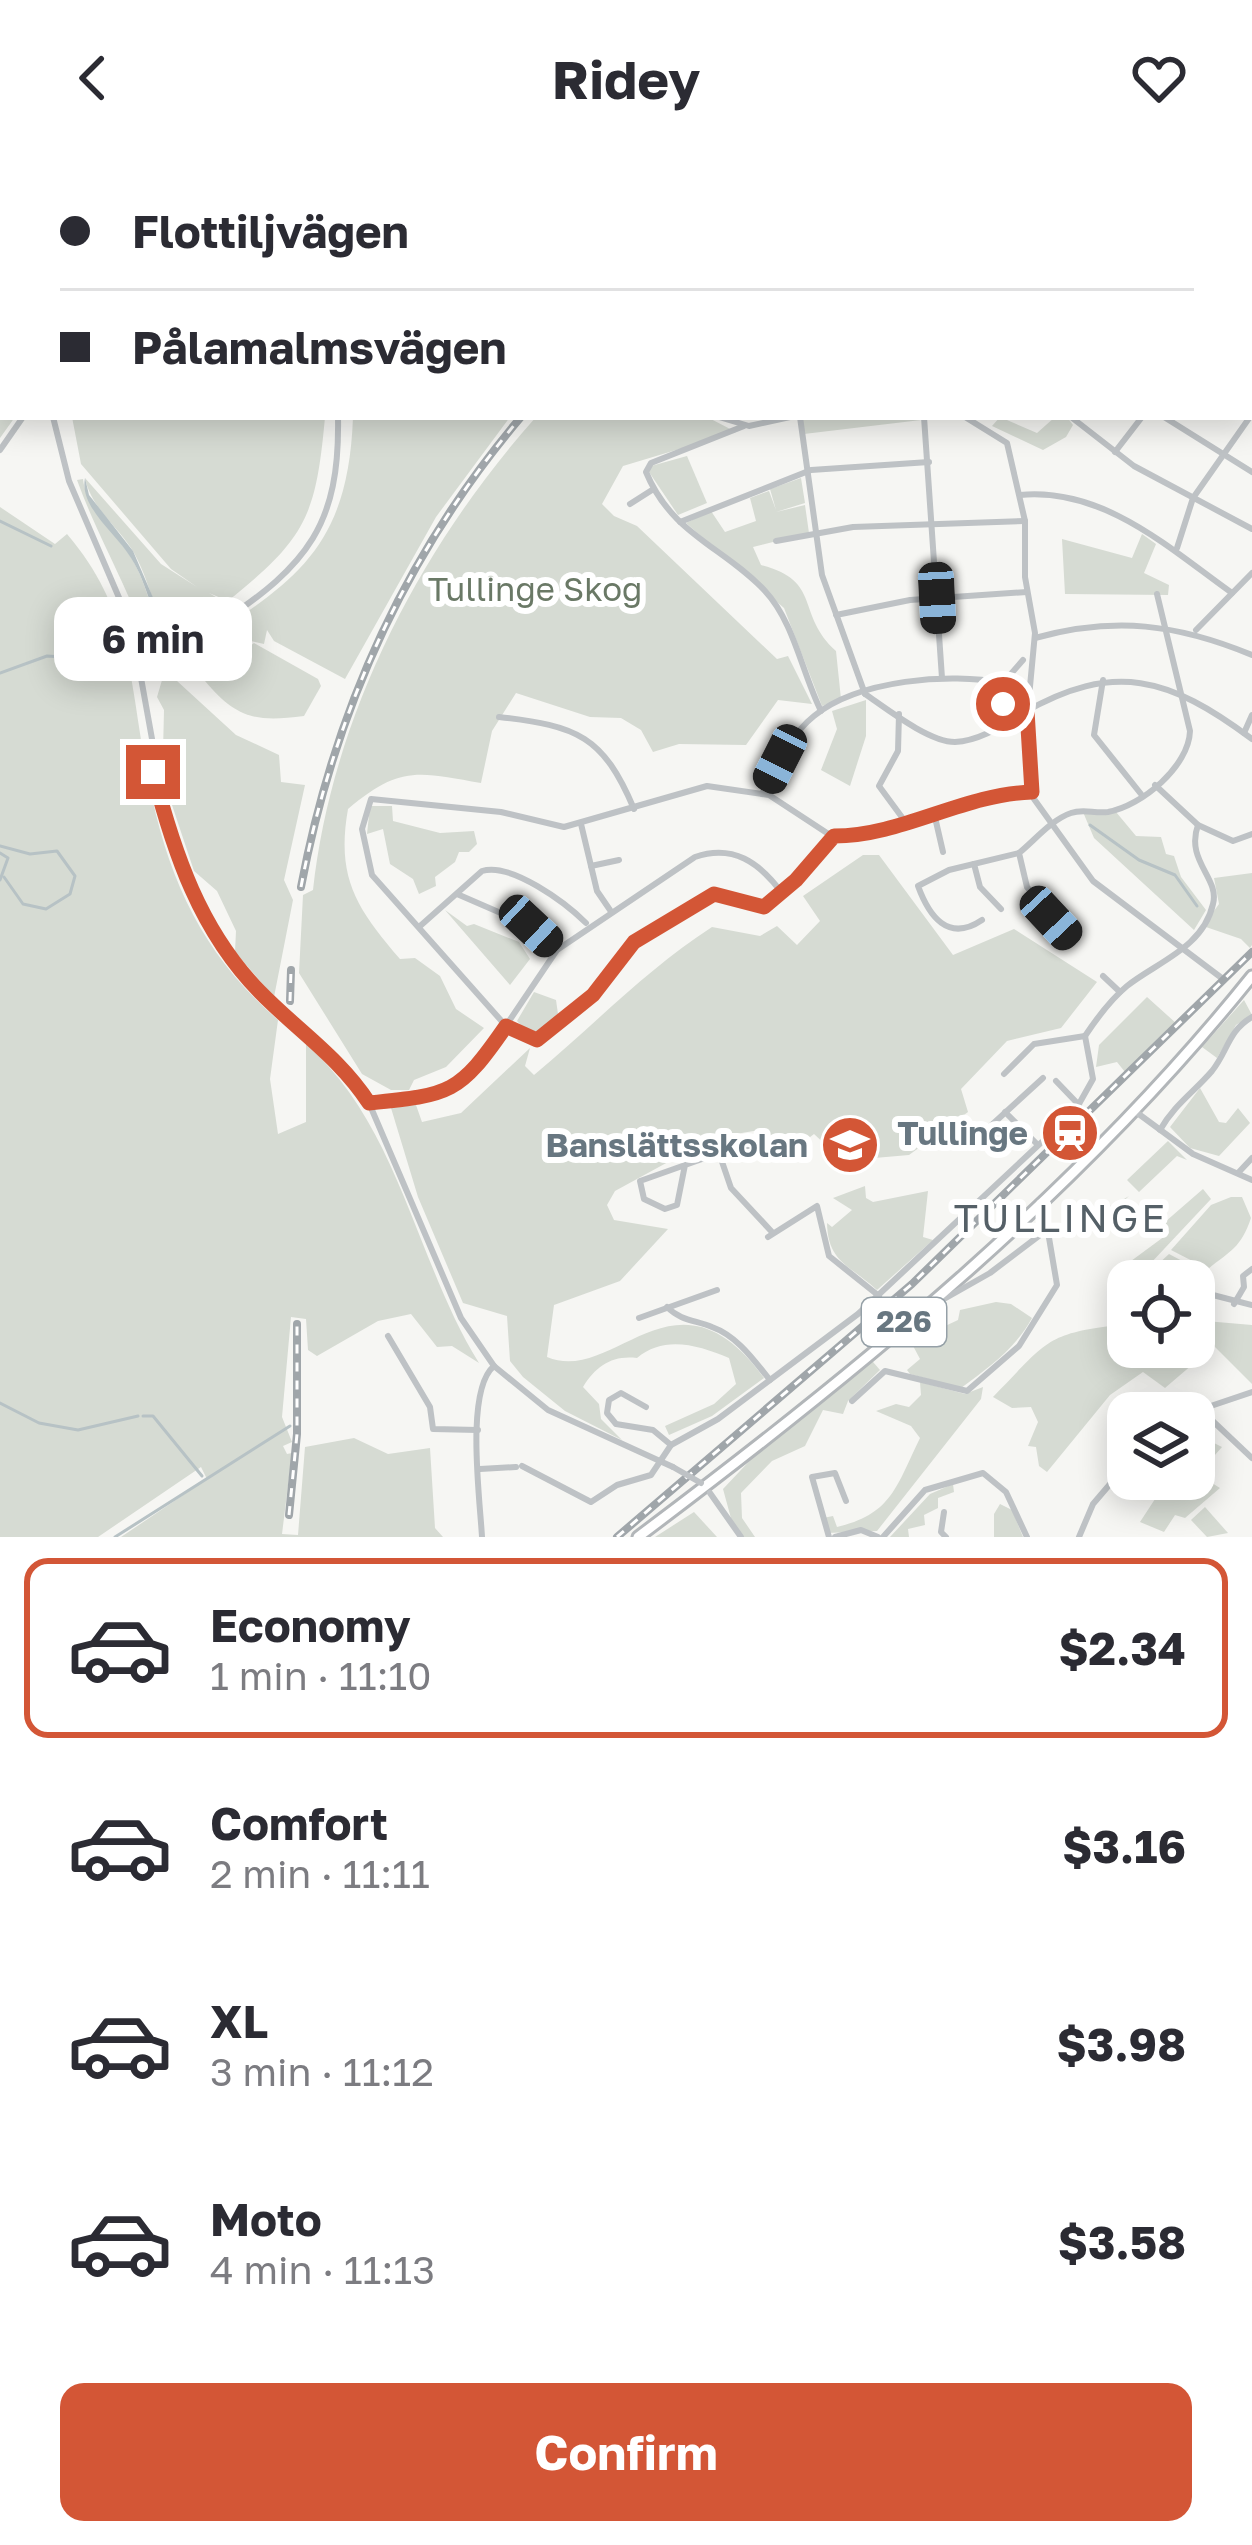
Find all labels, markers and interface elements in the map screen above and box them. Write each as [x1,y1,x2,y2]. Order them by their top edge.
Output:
icon: back [60,45,126,111]
icon: heart [1126,45,1192,111]
text: Ridey [552,46,700,111]
text: Flottiljvägen [132,204,409,258]
text: Pålamalmsvägen [132,320,506,374]
car [917,561,957,635]
park label: Tullinge Skog [428,569,642,608]
callout: 6 min [54,598,252,682]
text: 6 min [102,615,204,662]
route start [976,677,1030,731]
car [748,719,812,799]
route end [126,745,180,799]
car [1013,879,1089,957]
car [492,888,570,964]
station icon: Tullinge [1039,1102,1101,1164]
place label: Tullinge [897,1113,1028,1152]
school or university icon: Banslättsskolan [819,1114,881,1176]
place label: Banslättsskolan [545,1125,808,1164]
district label: TULLINGE [954,1194,1168,1241]
map controls [1107,1260,1215,1500]
button: locate [1107,1260,1215,1368]
road number: 226 [862,1298,946,1346]
button: layers [1107,1392,1215,1500]
icon: car [66,1594,174,1702]
text: Economy [210,1598,411,1652]
text: $2.34 [1058,1621,1186,1675]
text: 1 min · 11:10 [210,1652,431,1699]
icon: car [66,1792,174,1900]
text: Comfort [210,1796,388,1850]
text: $3.16 [1062,1819,1186,1873]
text: 2 min · 11:11 [210,1850,430,1897]
icon: car [66,1990,174,2098]
text: XL [210,1994,268,2048]
text: $3.98 [1057,2017,1186,2071]
text: 3 min · 11:12 [210,2048,434,2095]
icon: car [66,2188,174,2296]
text: Moto [210,2192,322,2246]
text: $3.58 [1058,2215,1186,2269]
text: 4 min · 11:13 [210,2246,435,2293]
button: Confirm [60,2383,1192,2521]

